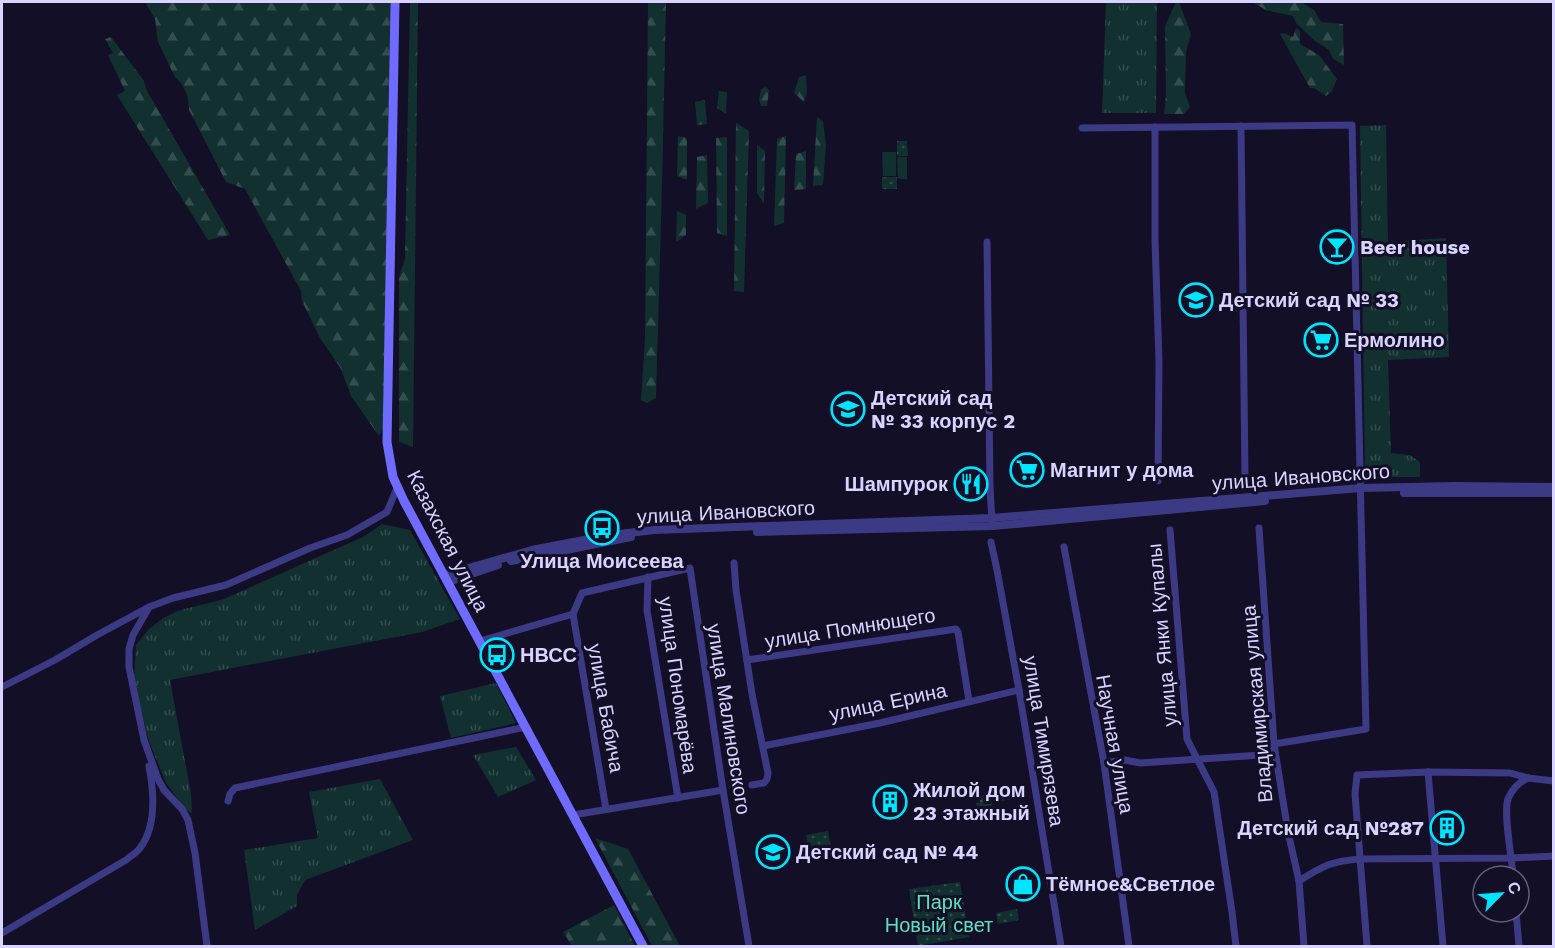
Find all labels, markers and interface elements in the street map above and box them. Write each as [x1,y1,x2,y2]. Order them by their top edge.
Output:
bar icon: Beer house [1319,229,1355,265]
place label: Beer house [1360,235,1470,259]
school or university icon: Детский сад № 33 [1178,282,1214,318]
place label: Детский сад № 33 [1219,288,1399,312]
supermarket icon: Ермолино [1303,322,1339,358]
place label: Ермолино [1344,328,1445,352]
place label: Детский сад № 33 корпус 2 [871,386,1015,433]
school or university icon: Детский сад № 33 корпус 2 [830,391,866,427]
supermarket icon: Магнит у дома [1009,452,1045,488]
place label: Магнит у дома [1050,458,1194,482]
street label: улица Ивановского [1211,459,1391,495]
street label: Казахская улица [402,466,494,617]
restaurant icon: Шампурок [953,466,989,502]
place label: Шампурок [845,472,949,496]
street label: улица Ивановского [636,495,816,529]
bus stop icon: Улица Моисеева [584,510,620,546]
street label: улица Янки Купалы [1142,542,1182,728]
place label: Улица Моисеева [520,549,685,573]
street label: улица Пономарёва [654,595,702,776]
street label: улица Помнющего [763,603,937,653]
street label: Владимирская улица [1236,603,1278,804]
street label: улица Малиновского [702,622,756,816]
bus stop icon: НВСС [479,637,515,673]
street label: улица Бабича [583,642,629,775]
place label: НВСС [520,643,577,667]
street label: улица Тимирязева [1019,654,1069,829]
street label: Научная улица [1091,673,1139,816]
street label: улица Ерина [827,678,950,726]
place label: Жилой дом 23 этажный [912,778,1030,825]
building icon: Жилой дом 23 этажный [872,784,908,820]
building icon: Детский сад №287 [1429,810,1465,846]
place label: Детский сад №287 [1238,816,1424,840]
school or university icon: Детский сад № 44 [755,834,791,870]
place label: Детский сад № 44 [796,840,978,864]
north arrow [1471,864,1531,924]
shop icon: Тёмное&Светлое [1005,866,1041,902]
place label: Тёмное&Светлое [1046,872,1215,896]
text: С [1503,879,1525,898]
park label: Парк Новый свет [885,890,993,937]

